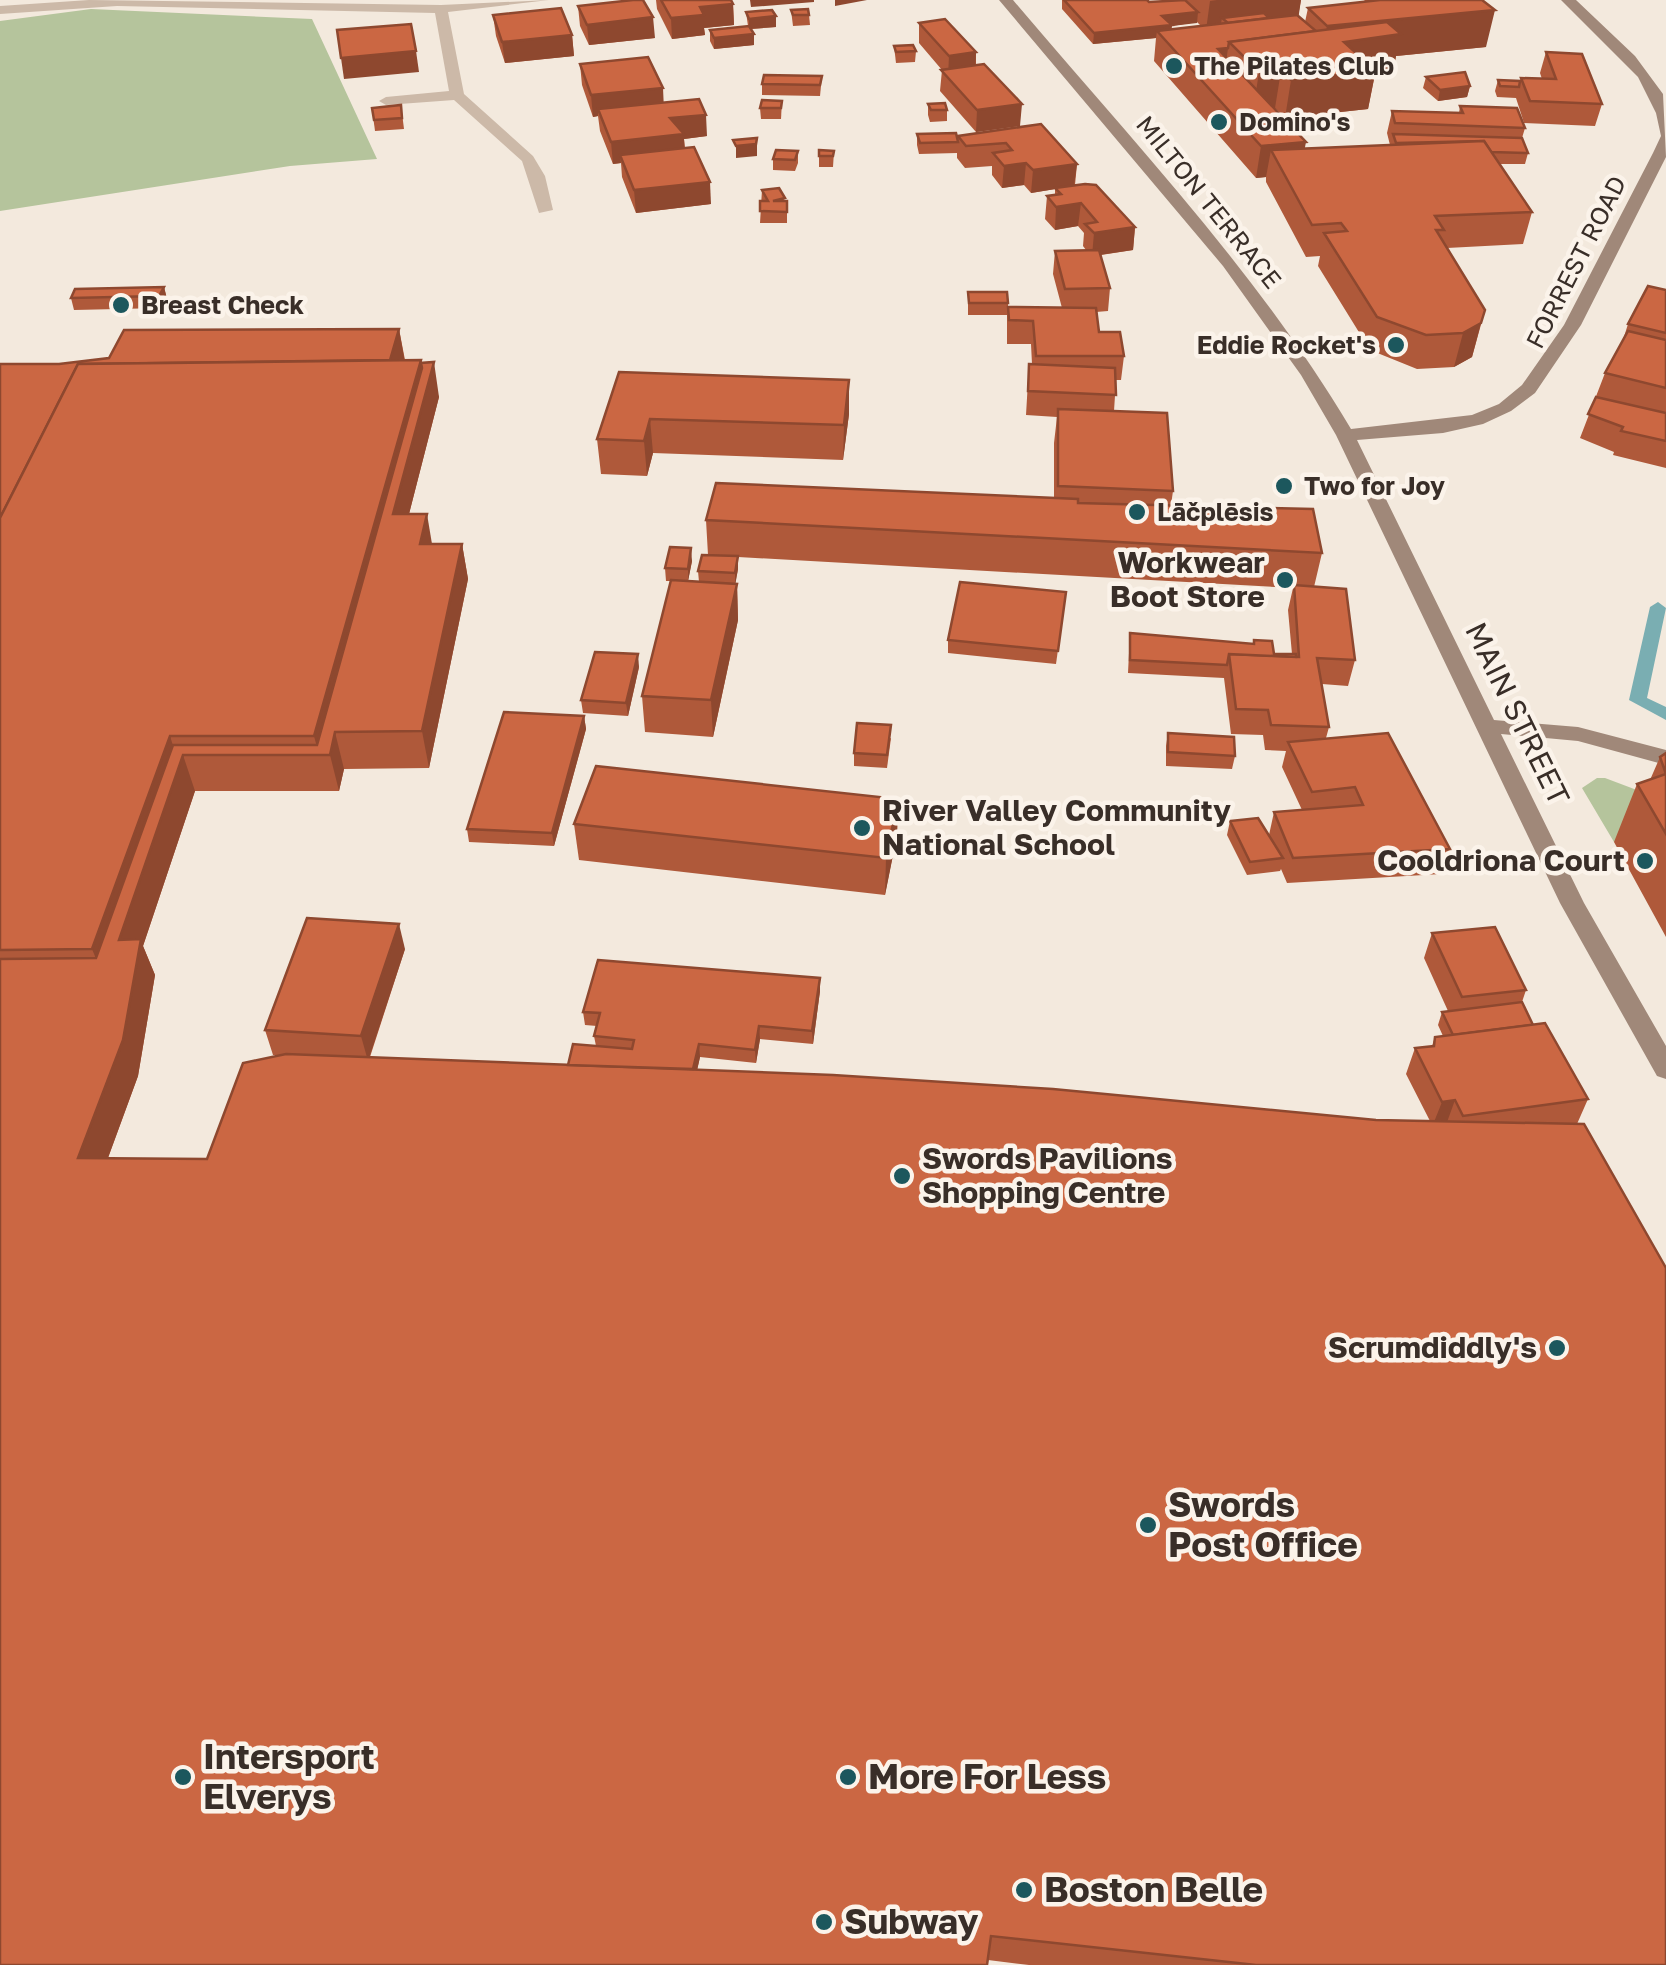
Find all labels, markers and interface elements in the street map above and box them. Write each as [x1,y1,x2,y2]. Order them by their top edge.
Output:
place label: The Pilates Club [1194,50,1394,81]
marker: The Pilates Club [1163,55,1185,77]
place label: Domino's [1239,106,1351,137]
street label: MILTON TERRACE [1130,109,1289,294]
marker: Domino's [1208,111,1230,133]
street label: FORREST ROAD [1519,170,1632,353]
place label: Breast Check [141,289,304,320]
marker: Breast Check [110,294,132,316]
place label: Eddie Rocket's [1197,329,1376,360]
marker: Eddie Rocket's [1385,334,1407,356]
place label: Two for Joy [1304,470,1445,501]
marker: Two for Joy [1273,475,1295,497]
place label: Lāčplēsis [1157,496,1274,527]
marker: Lāčplēsis [1126,501,1148,523]
place label: Workwear Boot Store [1110,544,1265,614]
marker: Workwear Boot Store [1274,569,1296,591]
street label: MAIN STREET [1458,616,1578,811]
place label: River Valley Community National School [882,792,1231,862]
marker: River Valley Community National School [851,817,873,839]
place label: Cooldriona Court [1377,842,1625,878]
marker: Cooldriona Court [1634,850,1656,872]
place label: Swords Pavilions Shopping Centre [922,1140,1173,1210]
marker: Swords Pavilions Shopping Centre [891,1165,913,1187]
place label: Scrumdiddly's [1328,1329,1537,1365]
marker: Scrumdiddly's [1546,1337,1568,1359]
place label: Swords Post Office [1168,1483,1358,1565]
marker: Swords Post Office [1137,1514,1159,1536]
place label: Intersport Elverys [203,1735,375,1817]
place label: More For Less [868,1755,1106,1797]
marker: Intersport Elverys [172,1766,194,1788]
marker: More For Less [837,1766,859,1788]
place label: Boston Belle [1044,1868,1263,1910]
marker: Boston Belle [1013,1879,1035,1901]
place label: Subway [844,1900,979,1942]
marker: Subway [813,1911,835,1933]

